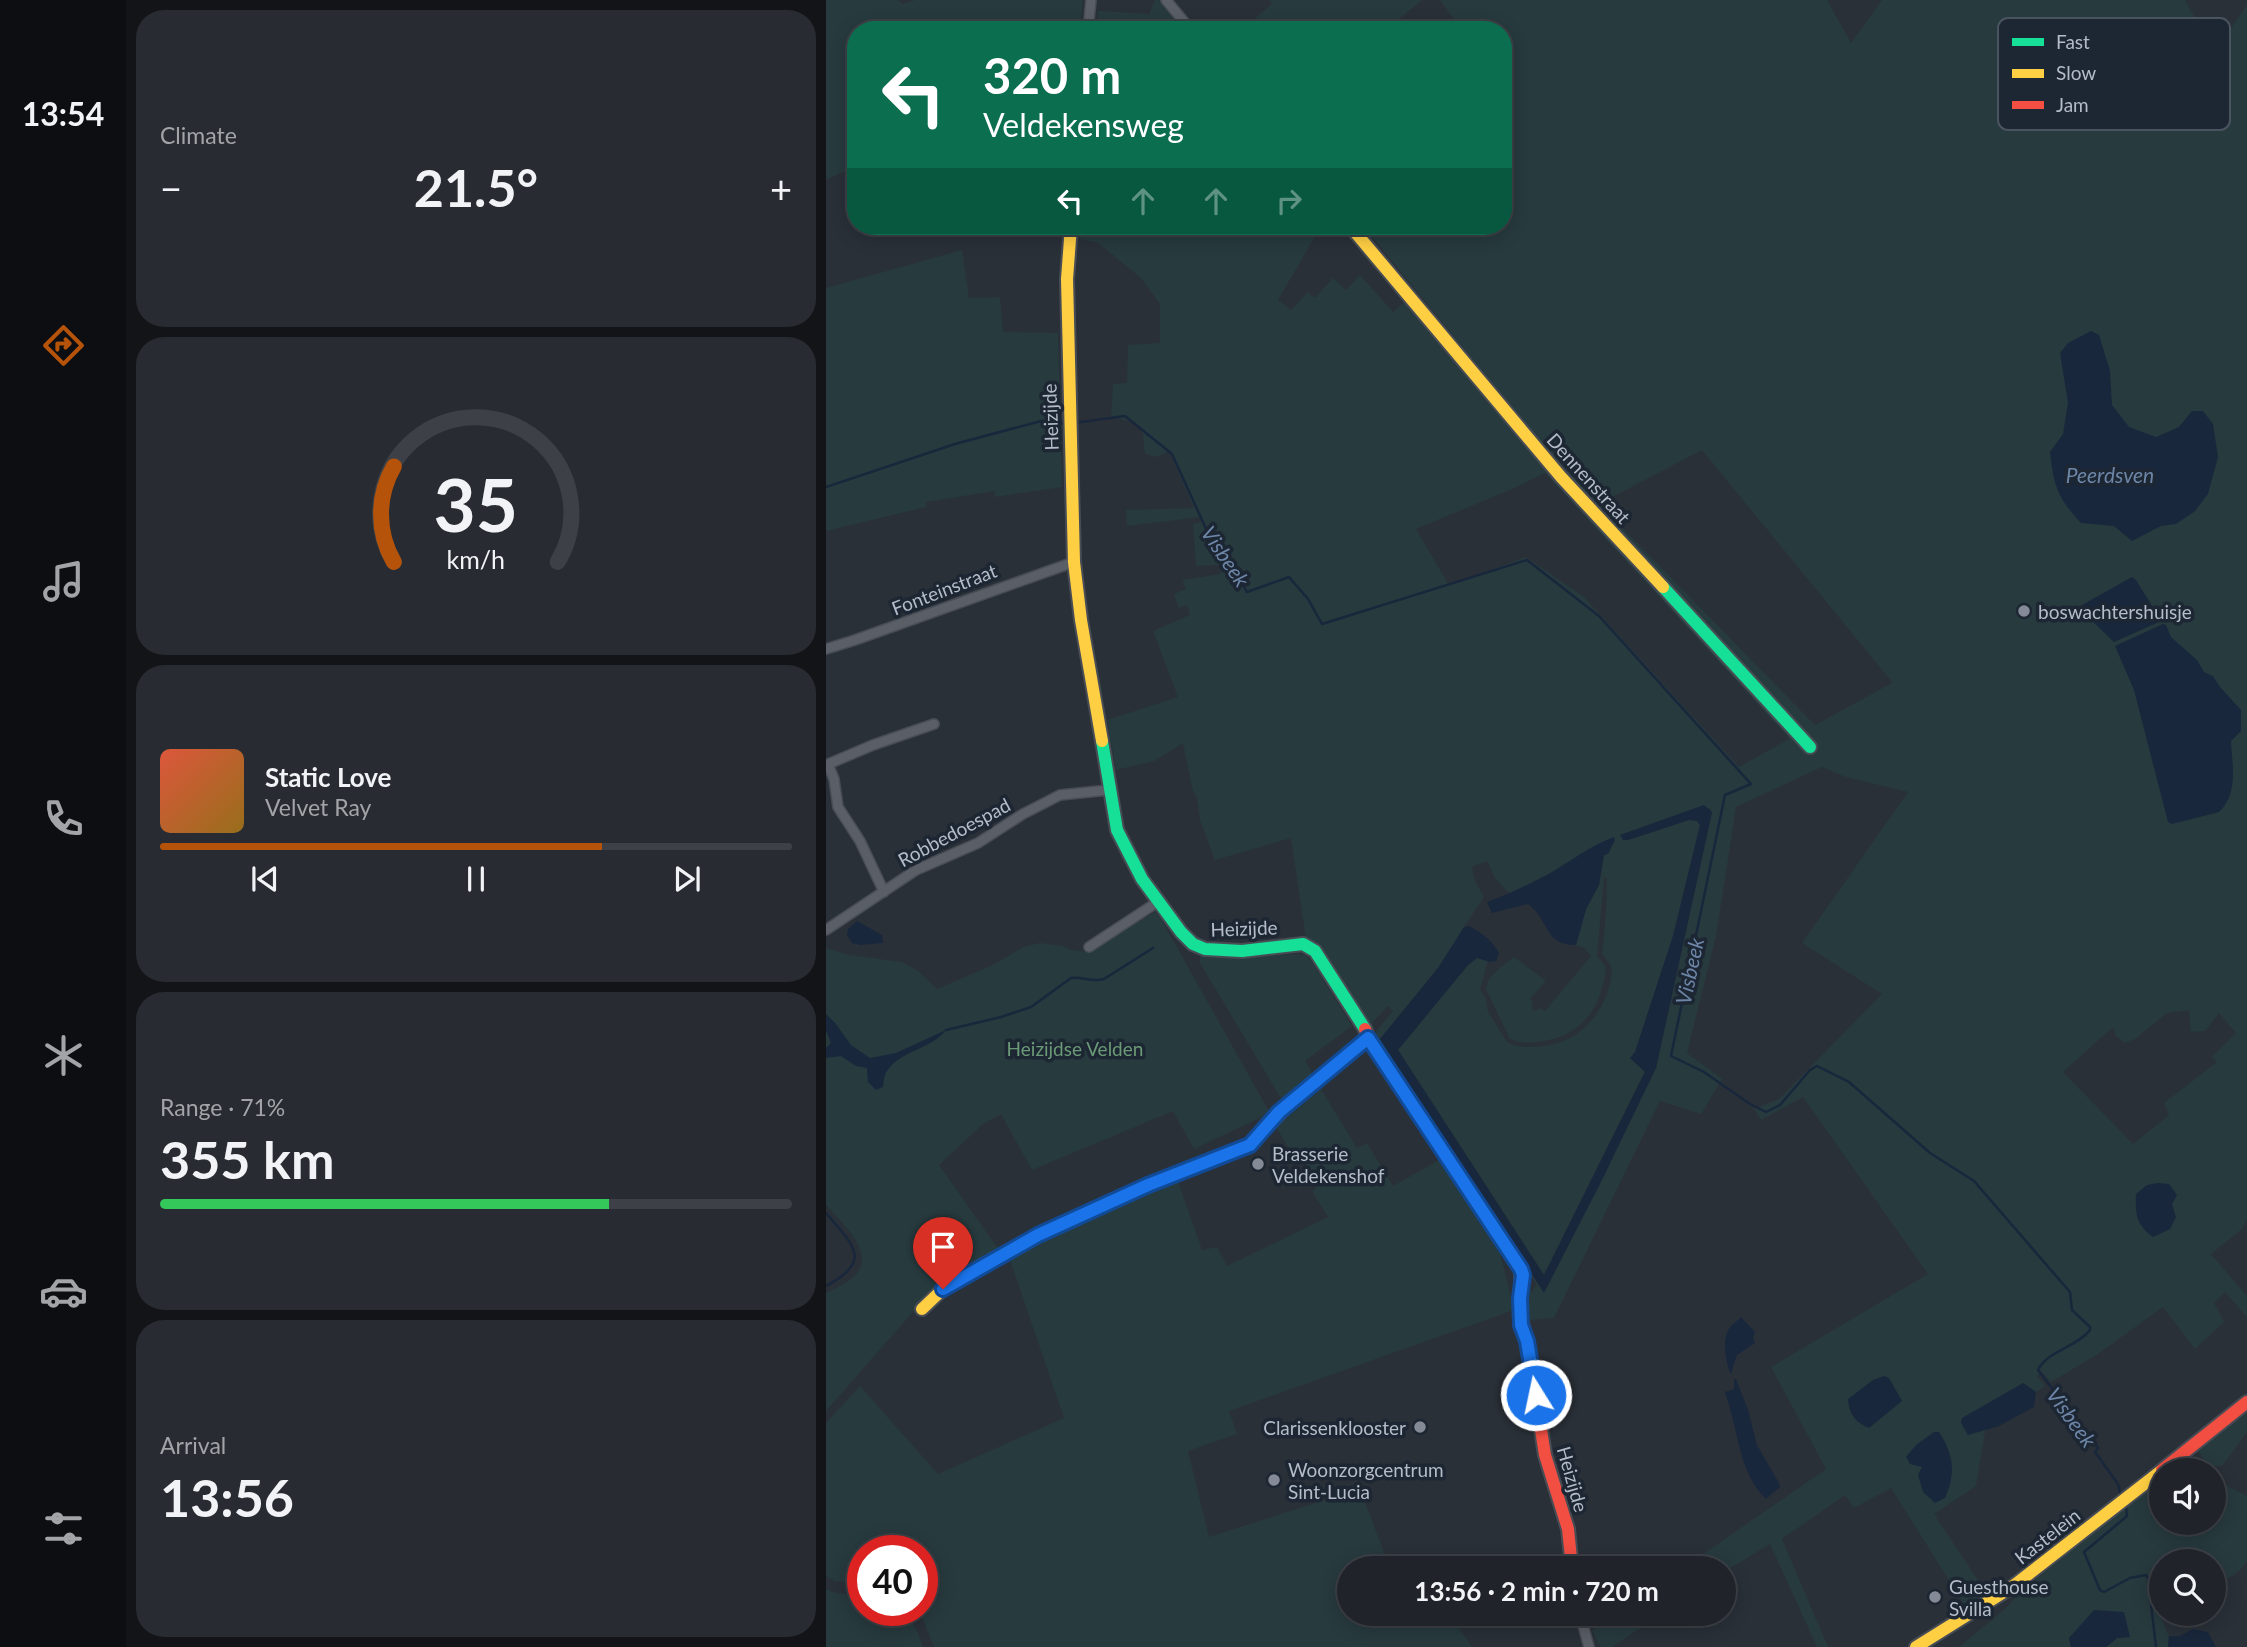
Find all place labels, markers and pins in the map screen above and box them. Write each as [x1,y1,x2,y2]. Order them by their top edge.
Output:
place label: boswachtershuisje [2038,600,2192,623]
marker: boswachtershuisje [2016,603,2032,619]
place label: Brasserie Veldekenshof [1272,1142,1385,1187]
marker: Brasserie Veldekenshof [1250,1156,1266,1172]
pin [913,1217,973,1289]
place label: Clarissenklooster [1263,1416,1406,1439]
marker: Clarissenklooster [1412,1419,1428,1435]
place label: Woonzorgcentrum Sint-Lucia [1288,1458,1444,1503]
marker: Woonzorgcentrum Sint-Lucia [1266,1472,1282,1488]
place label: Guesthouse Svilla [1949,1575,2049,1620]
marker: Guesthouse Svilla [1927,1589,1943,1605]

